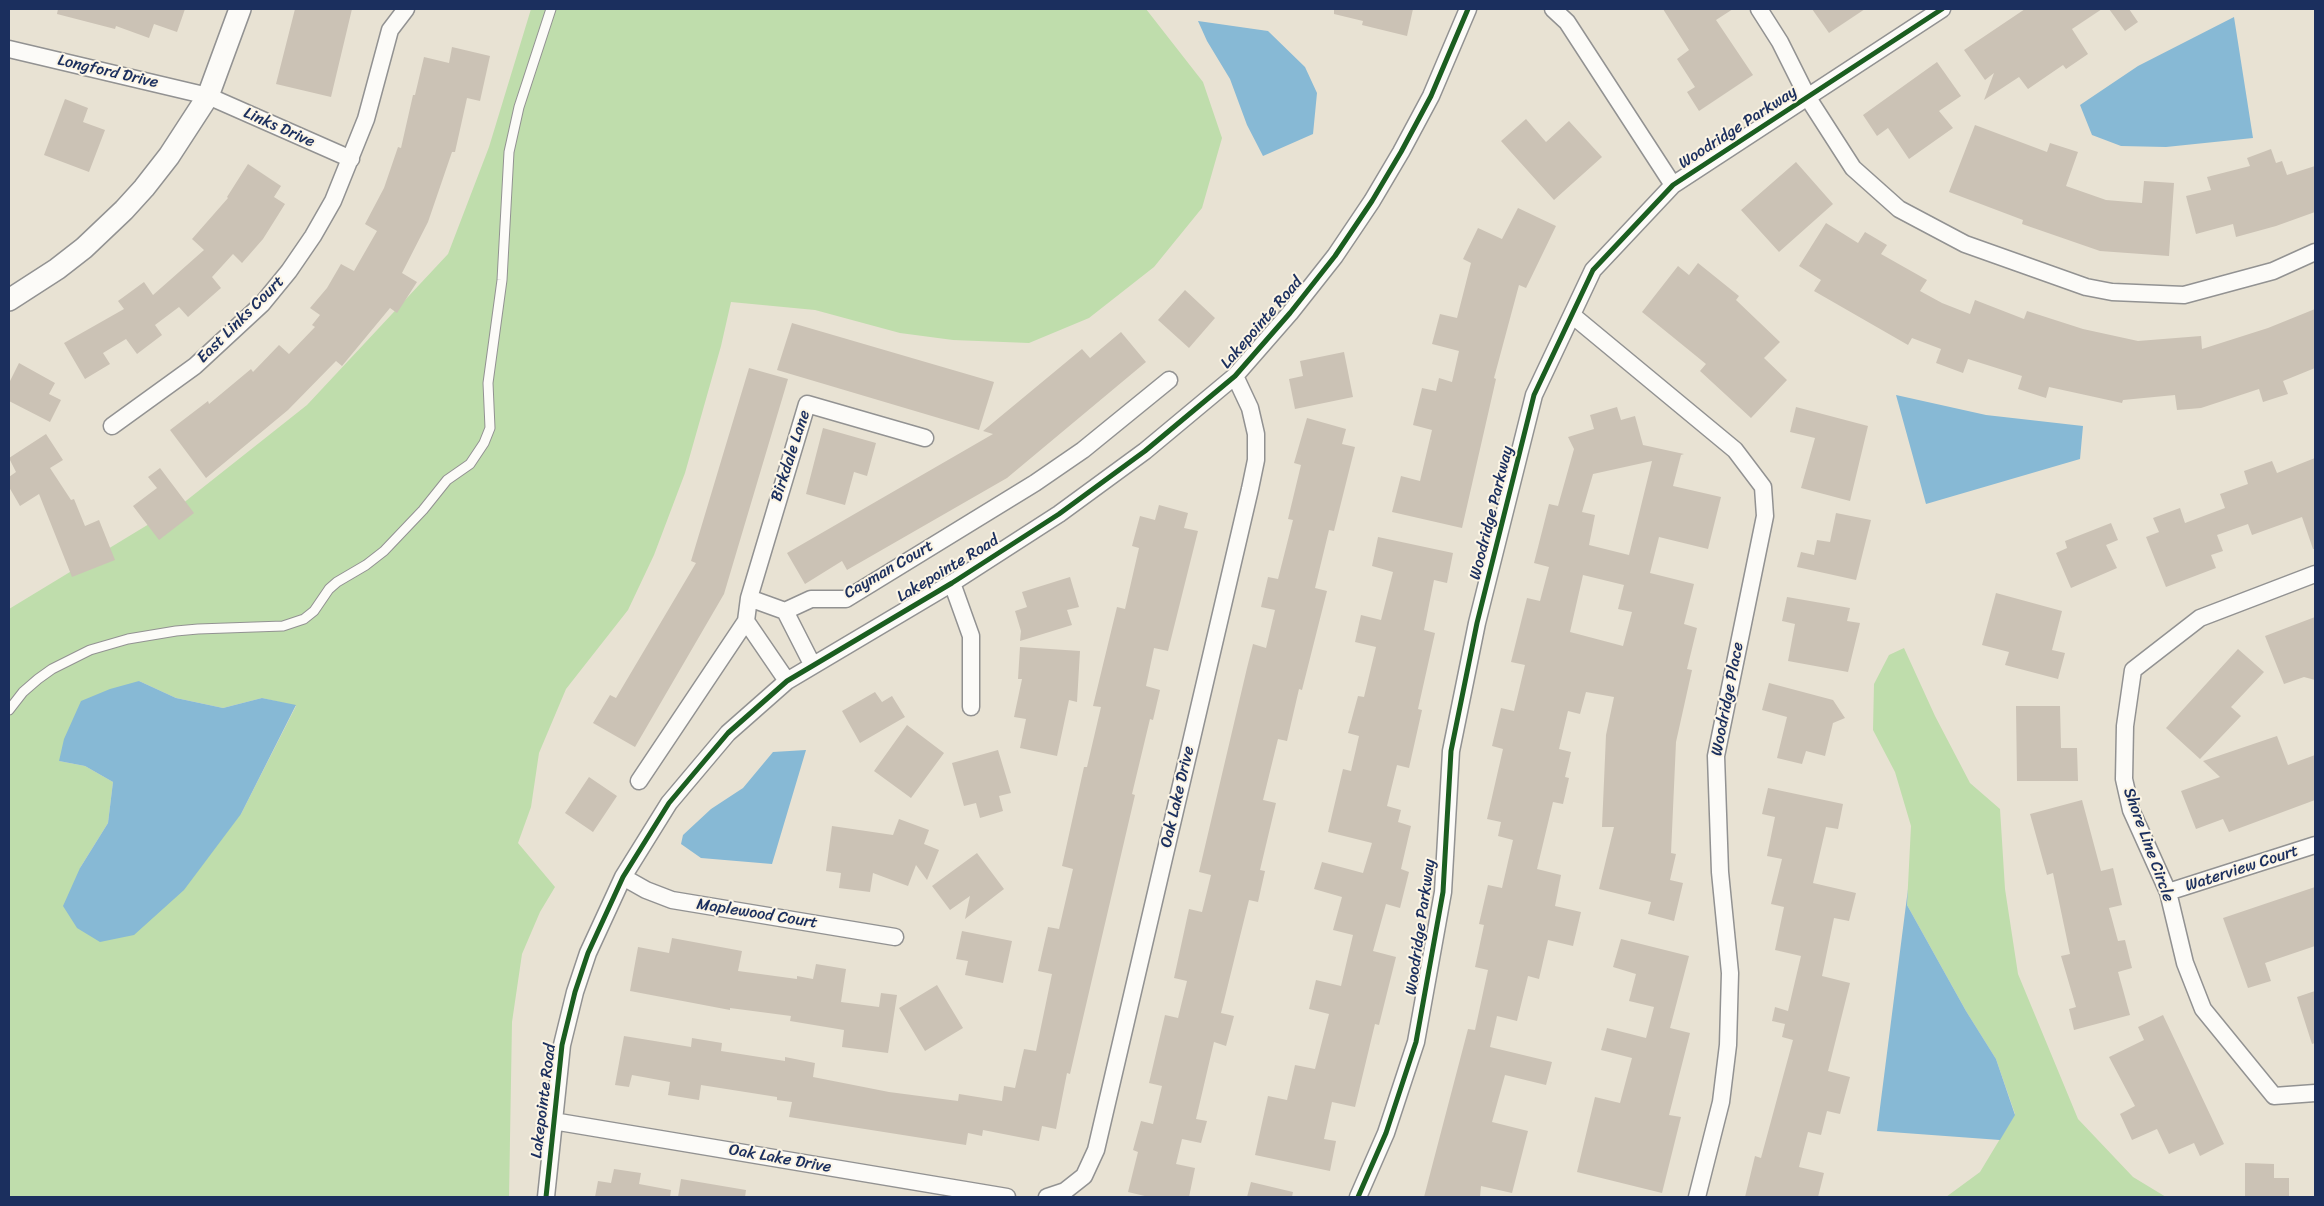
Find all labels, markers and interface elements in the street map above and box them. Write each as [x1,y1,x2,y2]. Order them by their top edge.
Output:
street label: Longford Drive [56,51,160,93]
street label: Woodridge Parkway [1675,83,1801,173]
street label: Links Drive [240,104,318,152]
street label: East Links Court [193,272,289,368]
street label: Lakepointe Road [1217,273,1307,373]
street label: Birkdale Lane [767,408,815,504]
street label: Woodridge Parkway [1466,444,1518,582]
street label: Lakepointe Road [894,531,1002,607]
street label: Cayman Court [841,537,937,603]
street label: Woodridge Place [1708,641,1748,757]
street label: Oak Lake Drive [1157,744,1199,850]
street label: Shore Line Circle [2118,785,2178,905]
street label: Waterview Court [2183,842,2301,896]
street label: Woodridge Parkway [1402,858,1440,996]
street label: Maplewood Court [695,895,819,933]
street label: Lakepointe Road [527,1043,561,1159]
street label: Oak Lake Drive [727,1141,833,1177]

